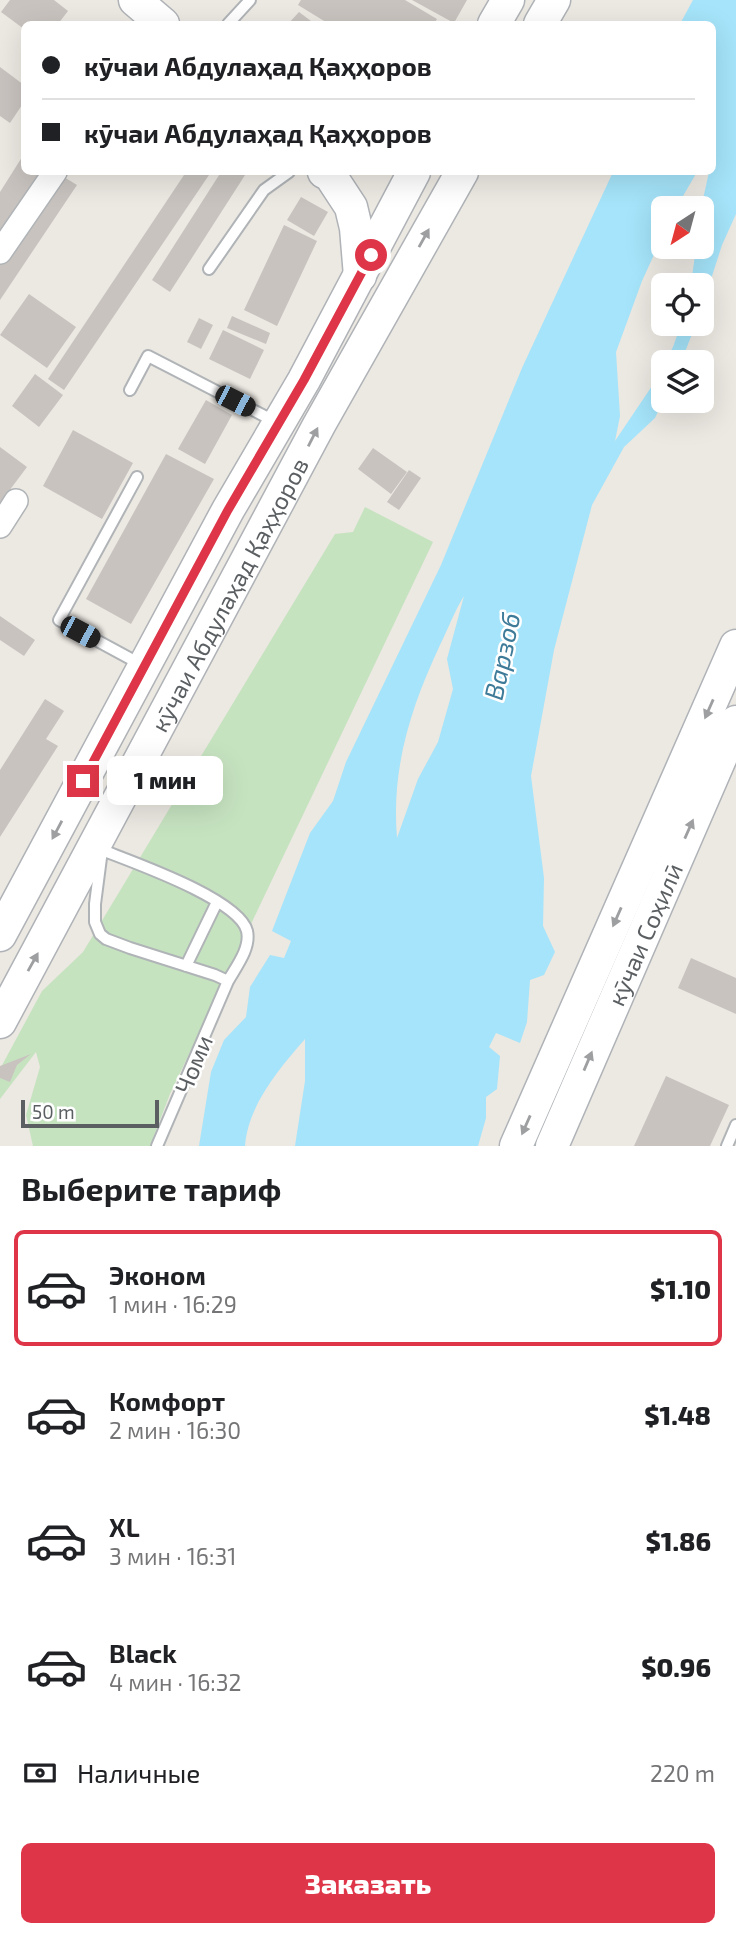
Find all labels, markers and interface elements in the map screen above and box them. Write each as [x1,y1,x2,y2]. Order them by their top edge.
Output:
text: кӯчаи Абдулаҳад Қаҳҳоров [84,50,432,81]
text: кӯчаи Абдулаҳад Қаҳҳоров [84,117,432,148]
north arrow [651,196,714,259]
map controls [651,196,714,413]
one-way arrow [418,229,430,248]
route start [355,239,387,271]
button: locate [651,273,714,336]
button: layers [651,350,714,413]
car [212,382,259,420]
one-way arrow [307,427,318,447]
street label: кӯчаи Абдулаҳад Қаҳҳоров [144,452,314,736]
water label: Варзоб [477,609,525,703]
car [57,613,104,651]
one-way arrow [703,698,714,719]
callout: 1 мин [108,756,223,806]
route end [67,765,99,797]
text: 1 мин [134,766,196,794]
one-way arrow [683,819,694,840]
one-way arrow [51,820,62,840]
street label: кӯчаи Соҳилӣ [600,858,688,1010]
one-way arrow [611,907,623,927]
one-way arrow [27,952,39,972]
street label: Чоми [168,1030,218,1098]
one-way arrow [583,1050,594,1071]
scale bar [21,1097,159,1129]
text: 50 m [32,1100,75,1123]
one-way arrow [520,1115,531,1136]
text: Выберите тариф [21,1169,281,1207]
icon: car [25,1257,88,1320]
text: Эконом [109,1259,206,1290]
text: $1.10 [650,1273,711,1304]
text: 1 мин · 16:29 [109,1290,237,1318]
icon: car [25,1383,88,1446]
text: Комфорт [109,1385,225,1416]
text: $1.48 [644,1399,711,1430]
text: 2 мин · 16:30 [109,1416,241,1444]
icon: car [25,1509,88,1572]
text: XL [109,1511,140,1542]
text: $1.86 [645,1525,711,1556]
text: 3 мин · 16:31 [109,1542,236,1570]
icon: car [25,1635,88,1698]
text: Black [109,1637,177,1668]
text: $0.96 [641,1651,711,1682]
text: 4 мин · 16:32 [109,1668,242,1696]
icon: cash [21,1754,59,1792]
text: Наличные [77,1757,200,1788]
text: 220 m [650,1759,715,1787]
button: Заказать [21,1843,715,1923]

